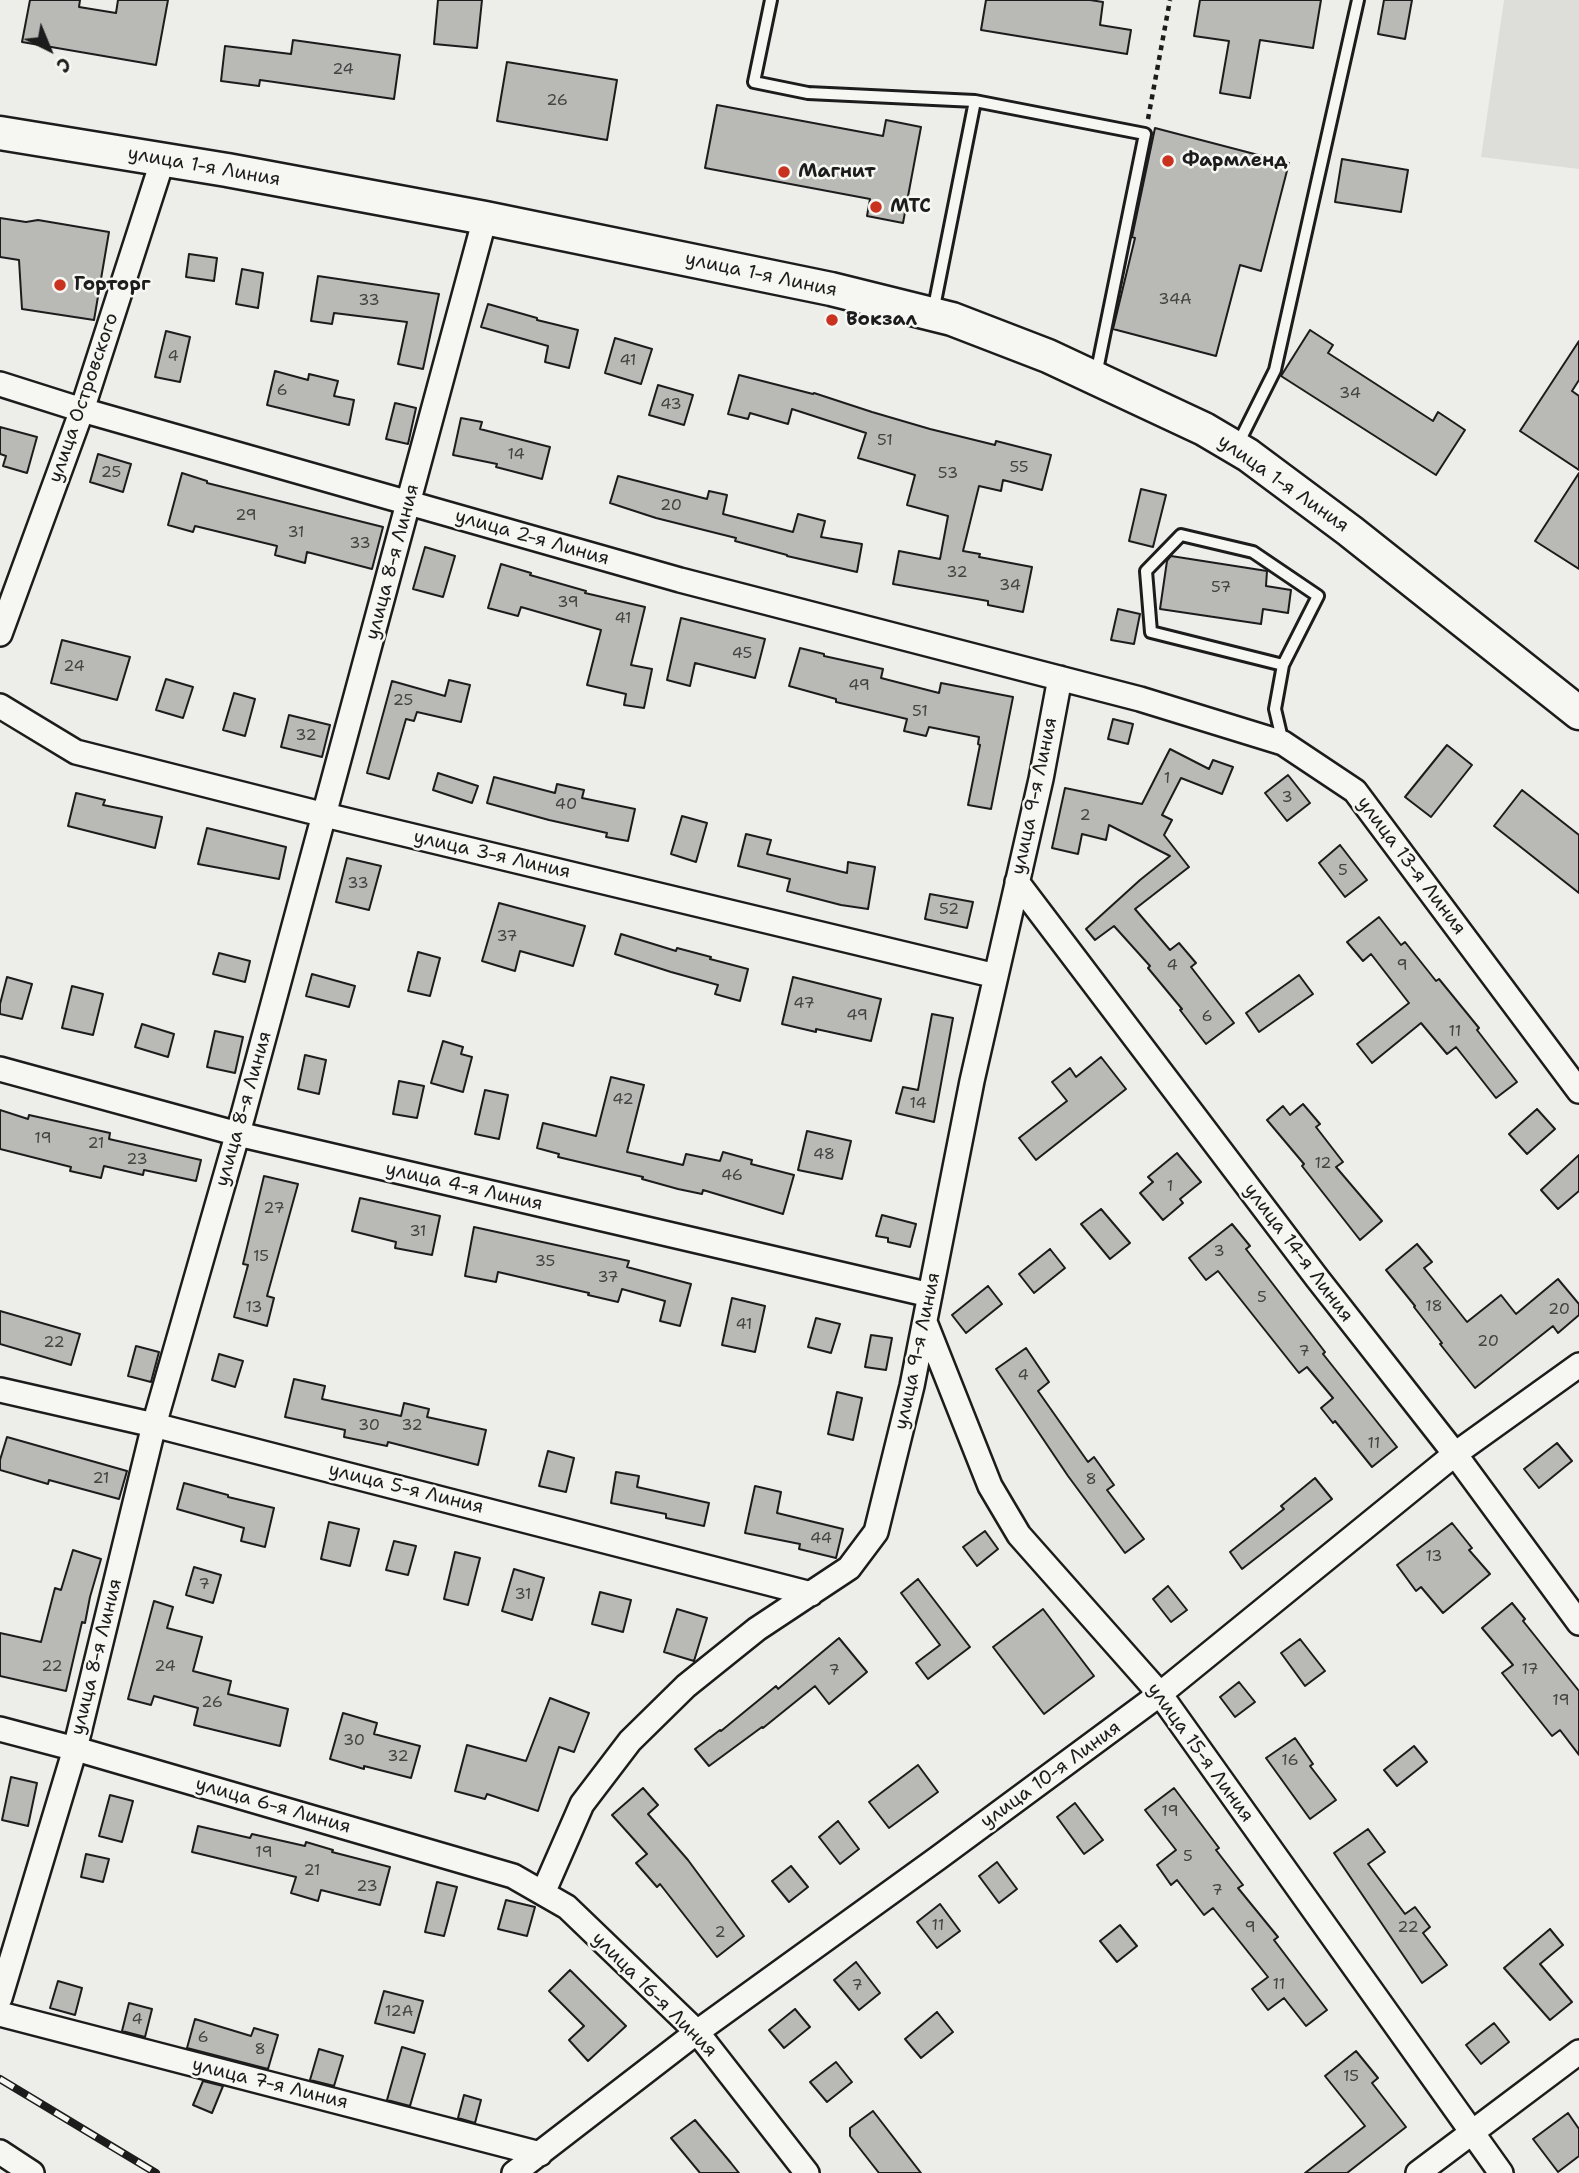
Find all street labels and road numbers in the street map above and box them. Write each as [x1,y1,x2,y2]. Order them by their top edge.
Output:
street label: улица 1-я Линия [126,142,282,192]
street label: улица 1-я Линия [683,248,839,302]
street label: улица Островского [44,310,124,486]
street label: улица 1-я Линия [1213,430,1353,538]
street label: улица 8-я Линия [361,482,425,642]
street label: улица 2-я Линия [452,505,612,571]
street label: улица 9-я Линия [1007,715,1063,877]
street label: улица 13-я Линия [1352,792,1470,940]
street label: улица 3-я Линия [411,826,573,884]
street label: улица 8-я Линия [211,1029,277,1189]
street label: улица 4-я Линия [383,1158,545,1216]
street label: улица 14-я Линия [1238,1179,1358,1327]
street label: улица 9-я Линия [890,1270,946,1432]
street label: улица 5-я Линия [326,1459,486,1519]
street label: улица 8-я Линия [67,1576,127,1738]
street label: улица 15-я Линия [1142,1679,1258,1827]
street label: улица 10-я Линия [976,1716,1126,1834]
street label: улица 6-я Линия [193,1773,353,1839]
street label: улица 16-я Линия [587,1928,721,2062]
street label: улица 7-я Линия [190,2054,350,2114]

